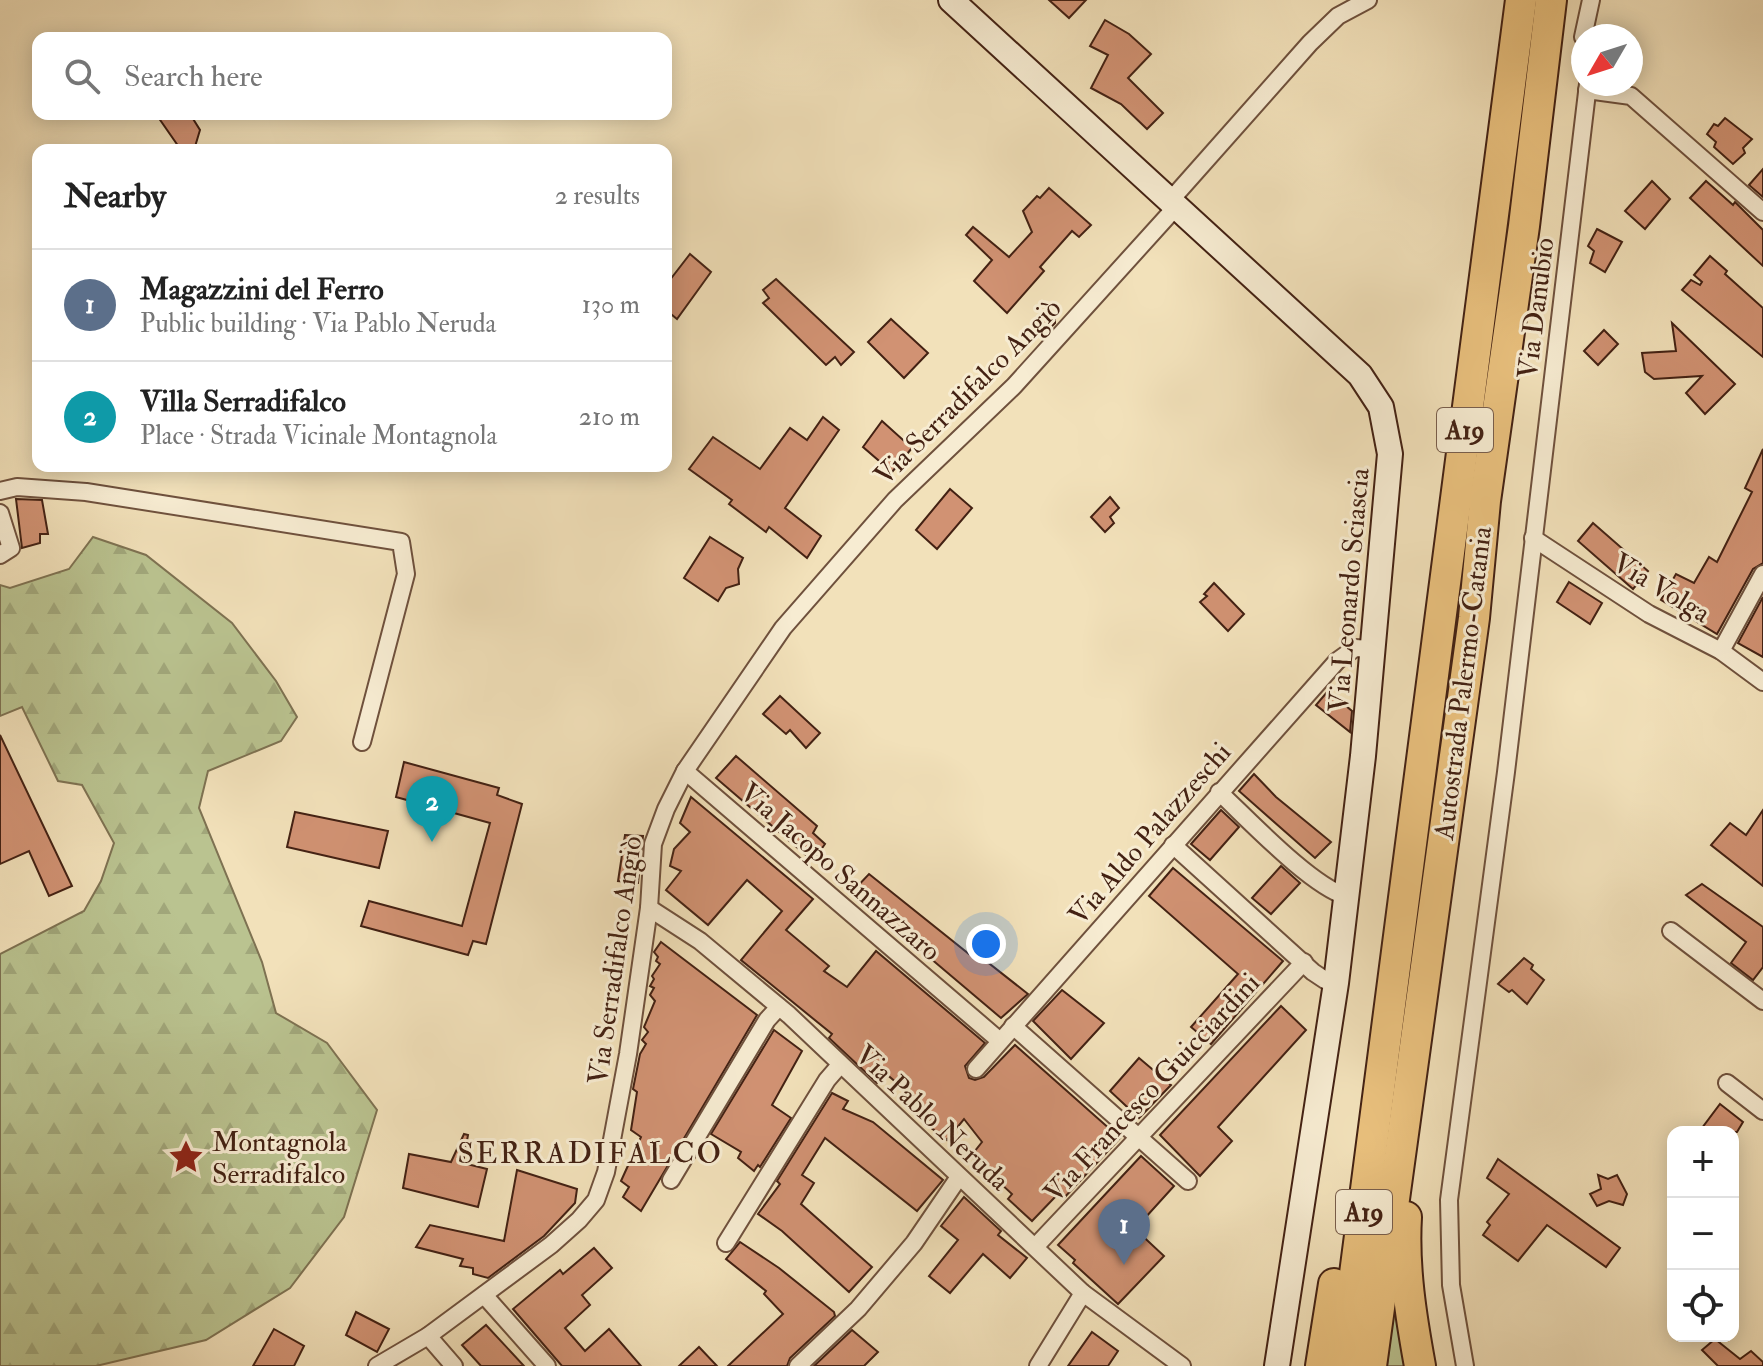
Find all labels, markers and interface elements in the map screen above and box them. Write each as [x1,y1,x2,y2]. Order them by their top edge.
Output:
north arrow [1571,24,1643,96]
search box [32,32,672,120]
icon: search [60,54,104,98]
text: Search here [124,58,263,95]
text: Nearby [64,175,166,218]
text: 2 results [555,180,640,212]
street label: Via Danubio [1510,236,1563,381]
text: Magazzini del Ferro [140,271,384,308]
text: 1 [85,289,95,321]
text: 130 m [582,289,640,321]
street label: Via Serradifalco Angiò [867,291,1069,493]
text: Public building · Via Pablo Neruda [140,308,496,340]
text: Villa Serradifalco [140,383,346,420]
text: 2 [83,401,97,433]
text: 210 m [579,401,640,433]
road number: A19 [1437,408,1493,452]
text: Place · Strada Vicinale Montagnola [140,420,497,452]
street label: Via Leonardo Sciascia [1321,466,1378,714]
street label: Autostrada Palermo-Catania [1427,524,1500,843]
street label: Via Volga [1606,546,1717,631]
street label: Via Aldo Palazzeschi [1061,736,1239,932]
street label: Via Jacopo Sannazzaro [732,775,948,969]
pin: 2 [406,776,458,842]
street label: Via Serradifalco Angiò [581,834,650,1087]
your location [966,924,1006,964]
street label: Via Francesco Guicciardini [1037,966,1268,1210]
street label: Via Pablo Neruda [848,1038,1017,1199]
place label: Montagnola Serradifalco [212,1125,348,1192]
map controls [1667,1126,1739,1342]
button: + [1667,1126,1739,1198]
district label: SERRADIFALCO [457,1135,723,1172]
place icon: Montagnola Serradifalco [167,1138,205,1176]
road number: A19 [1336,1190,1392,1234]
button: − [1667,1198,1739,1270]
pin: 1 [1098,1199,1150,1265]
button: locate [1667,1270,1739,1342]

